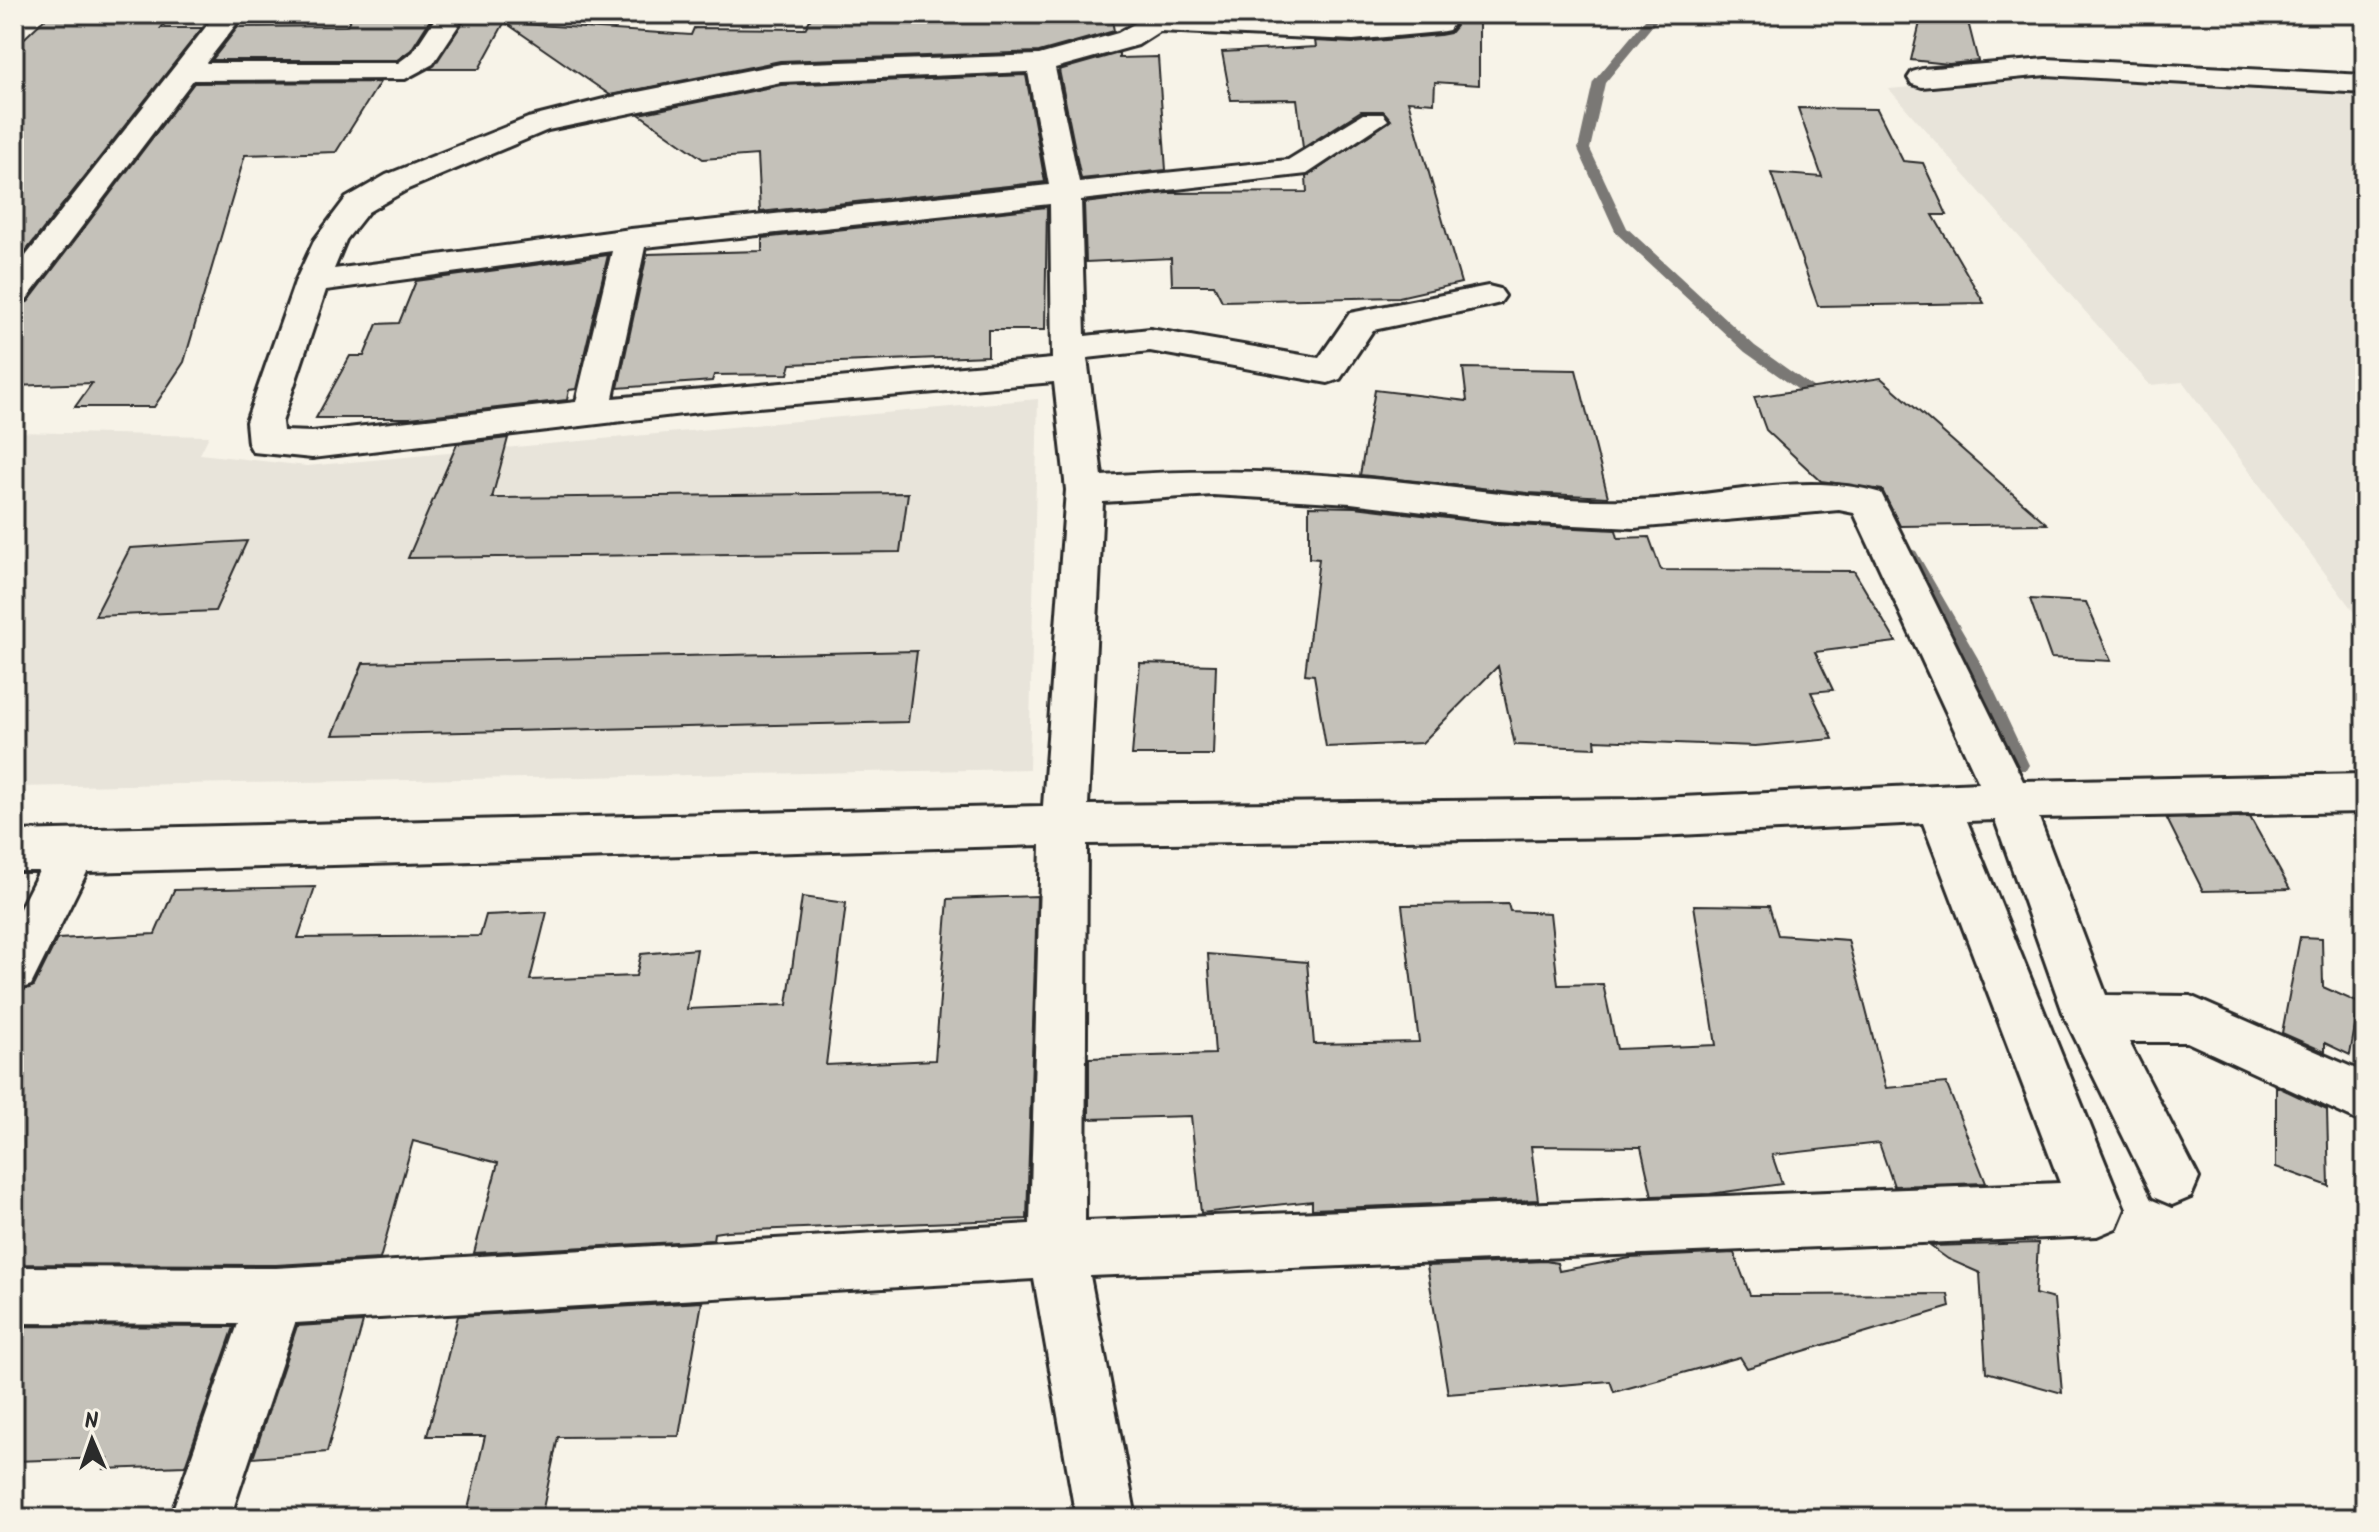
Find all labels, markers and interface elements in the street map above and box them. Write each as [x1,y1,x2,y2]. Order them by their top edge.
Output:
north arrow [52,1400,132,1480]
text: N [84,1405,99,1440]

